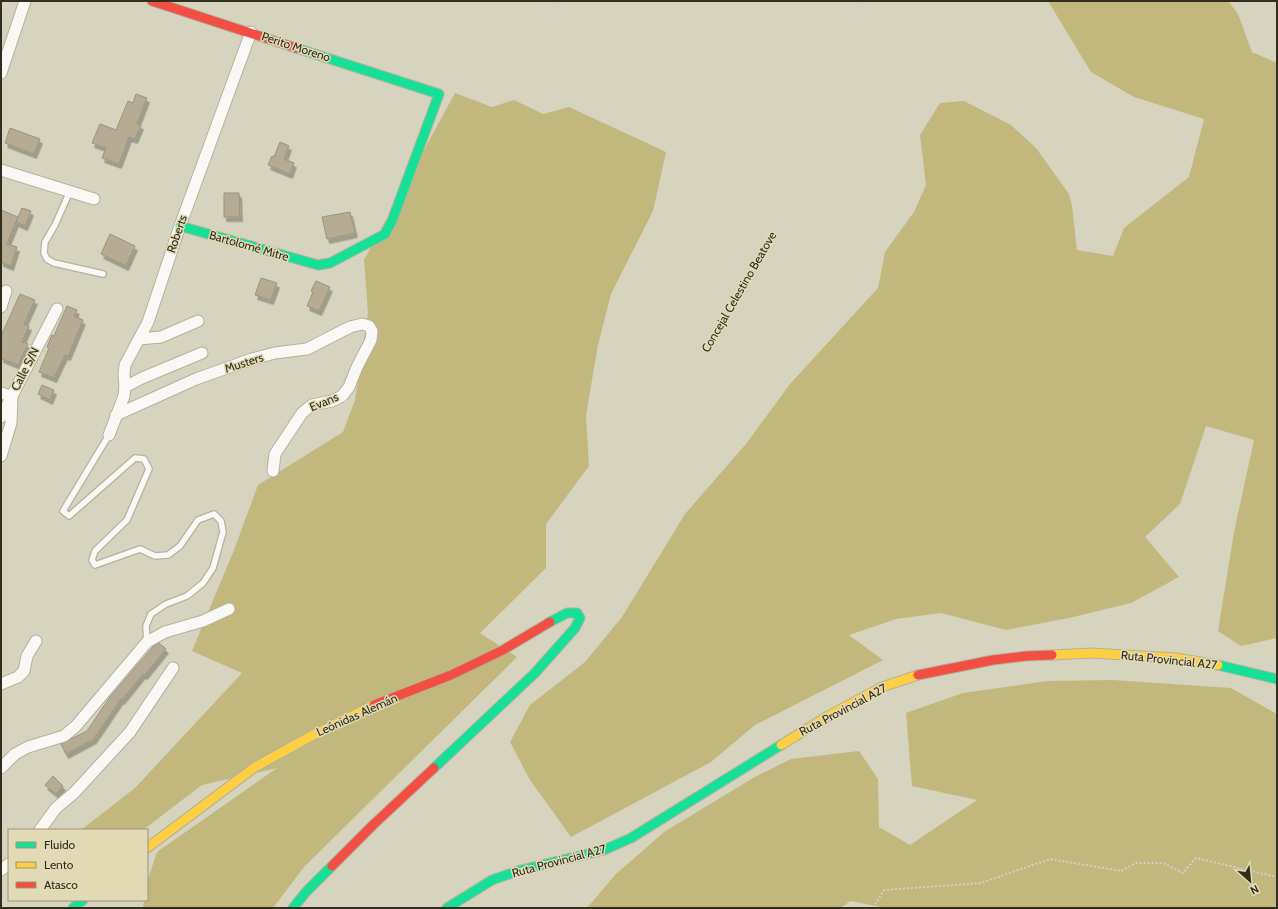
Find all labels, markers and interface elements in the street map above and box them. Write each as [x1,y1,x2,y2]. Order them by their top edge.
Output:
street label: Perito Moreno [260,28,333,65]
street label: Roberts [163,213,190,255]
street label: Bartolomé Mitre [208,227,291,264]
street label: Concejal Celestino Beatove [698,229,779,355]
street label: Calle S/N [7,344,42,393]
street label: Musters [223,349,265,376]
street label: Evans [307,389,340,414]
street label: Ruta Provincial A27 [1120,647,1218,672]
street label: Ruta Provincial A27 [796,680,889,739]
street label: Leónidas Alemán [314,690,400,739]
legend [8,829,148,901]
text: Fluido [44,837,76,852]
street label: Ruta Provincial A27 [510,841,608,880]
text: Lento [44,857,74,872]
north arrow [1230,861,1270,901]
text: Atasco [44,877,78,892]
text: N [1248,882,1261,898]

